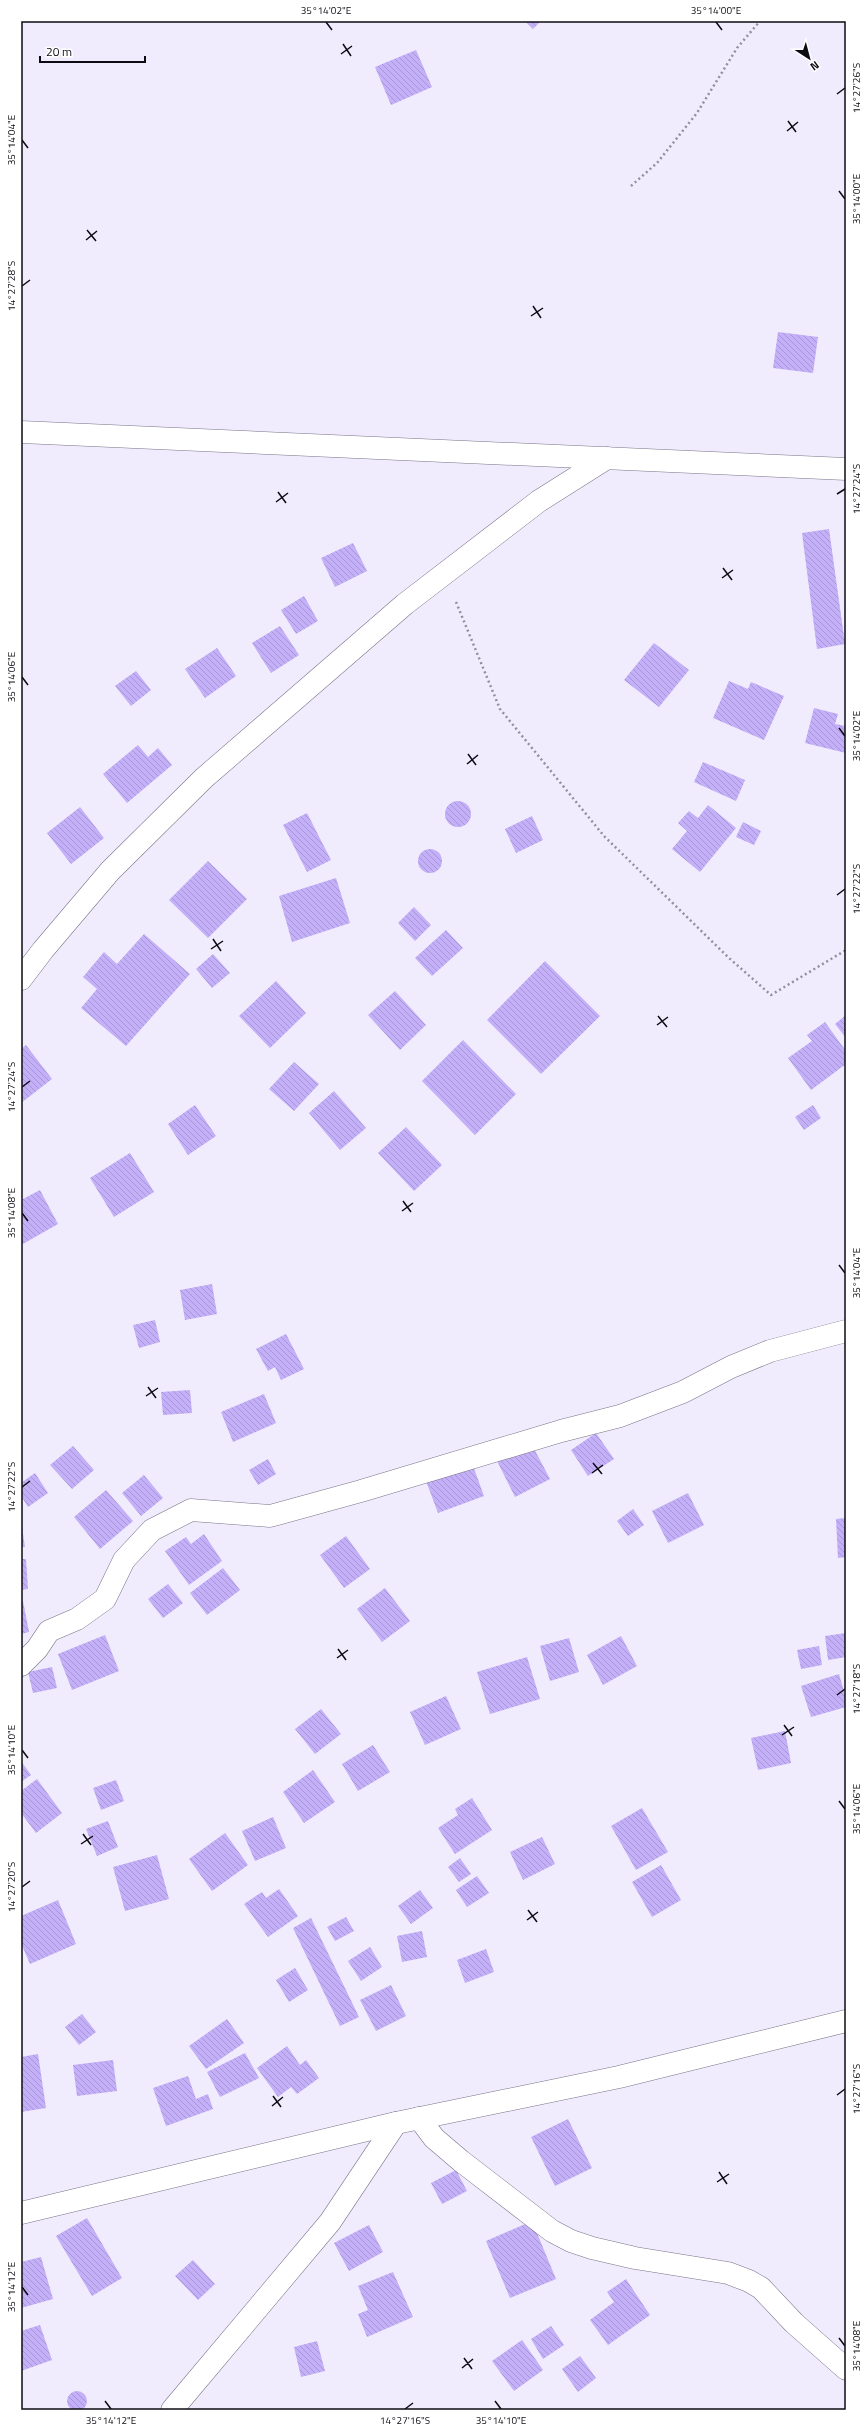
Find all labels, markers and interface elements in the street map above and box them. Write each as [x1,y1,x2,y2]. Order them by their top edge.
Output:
text: 35°14'02"E [301,3,352,18]
text: 35°14'00"E [691,3,742,18]
scale bar [40,38,145,64]
north arrow [789,38,829,78]
text: 20 m [46,42,72,61]
text: N [807,57,823,75]
text: 14°27'26"S [849,63,864,113]
text: 35°14'04"E [4,114,19,165]
text: 35°14'00"E [849,173,864,224]
text: 14°27'28"S [4,261,19,311]
text: 14°27'24"S [849,464,864,514]
text: 35°14'06"E [4,651,19,702]
text: 35°14'02"E [849,710,864,761]
text: 14°27'22"S [849,864,864,914]
text: 14°27'24"S [4,1062,19,1112]
text: 35°14'08"E [4,1187,19,1238]
text: 35°14'04"E [849,1247,864,1298]
text: 14°27'22"S [4,1462,19,1512]
text: 14°27'18"S [849,1664,864,1714]
text: 35°14'10"E [4,1724,19,1775]
text: 35°14'06"E [849,1783,864,1834]
text: 14°27'20"S [4,1862,19,1912]
text: 14°27'16"S [849,2064,864,2114]
text: 35°14'12"E [4,2261,19,2312]
text: 35°14'08"E [849,2320,864,2371]
text: 35°14'12"E [86,2413,137,2428]
text: 14°27'16"S [380,2413,430,2428]
text: 35°14'10"E [476,2413,527,2428]

